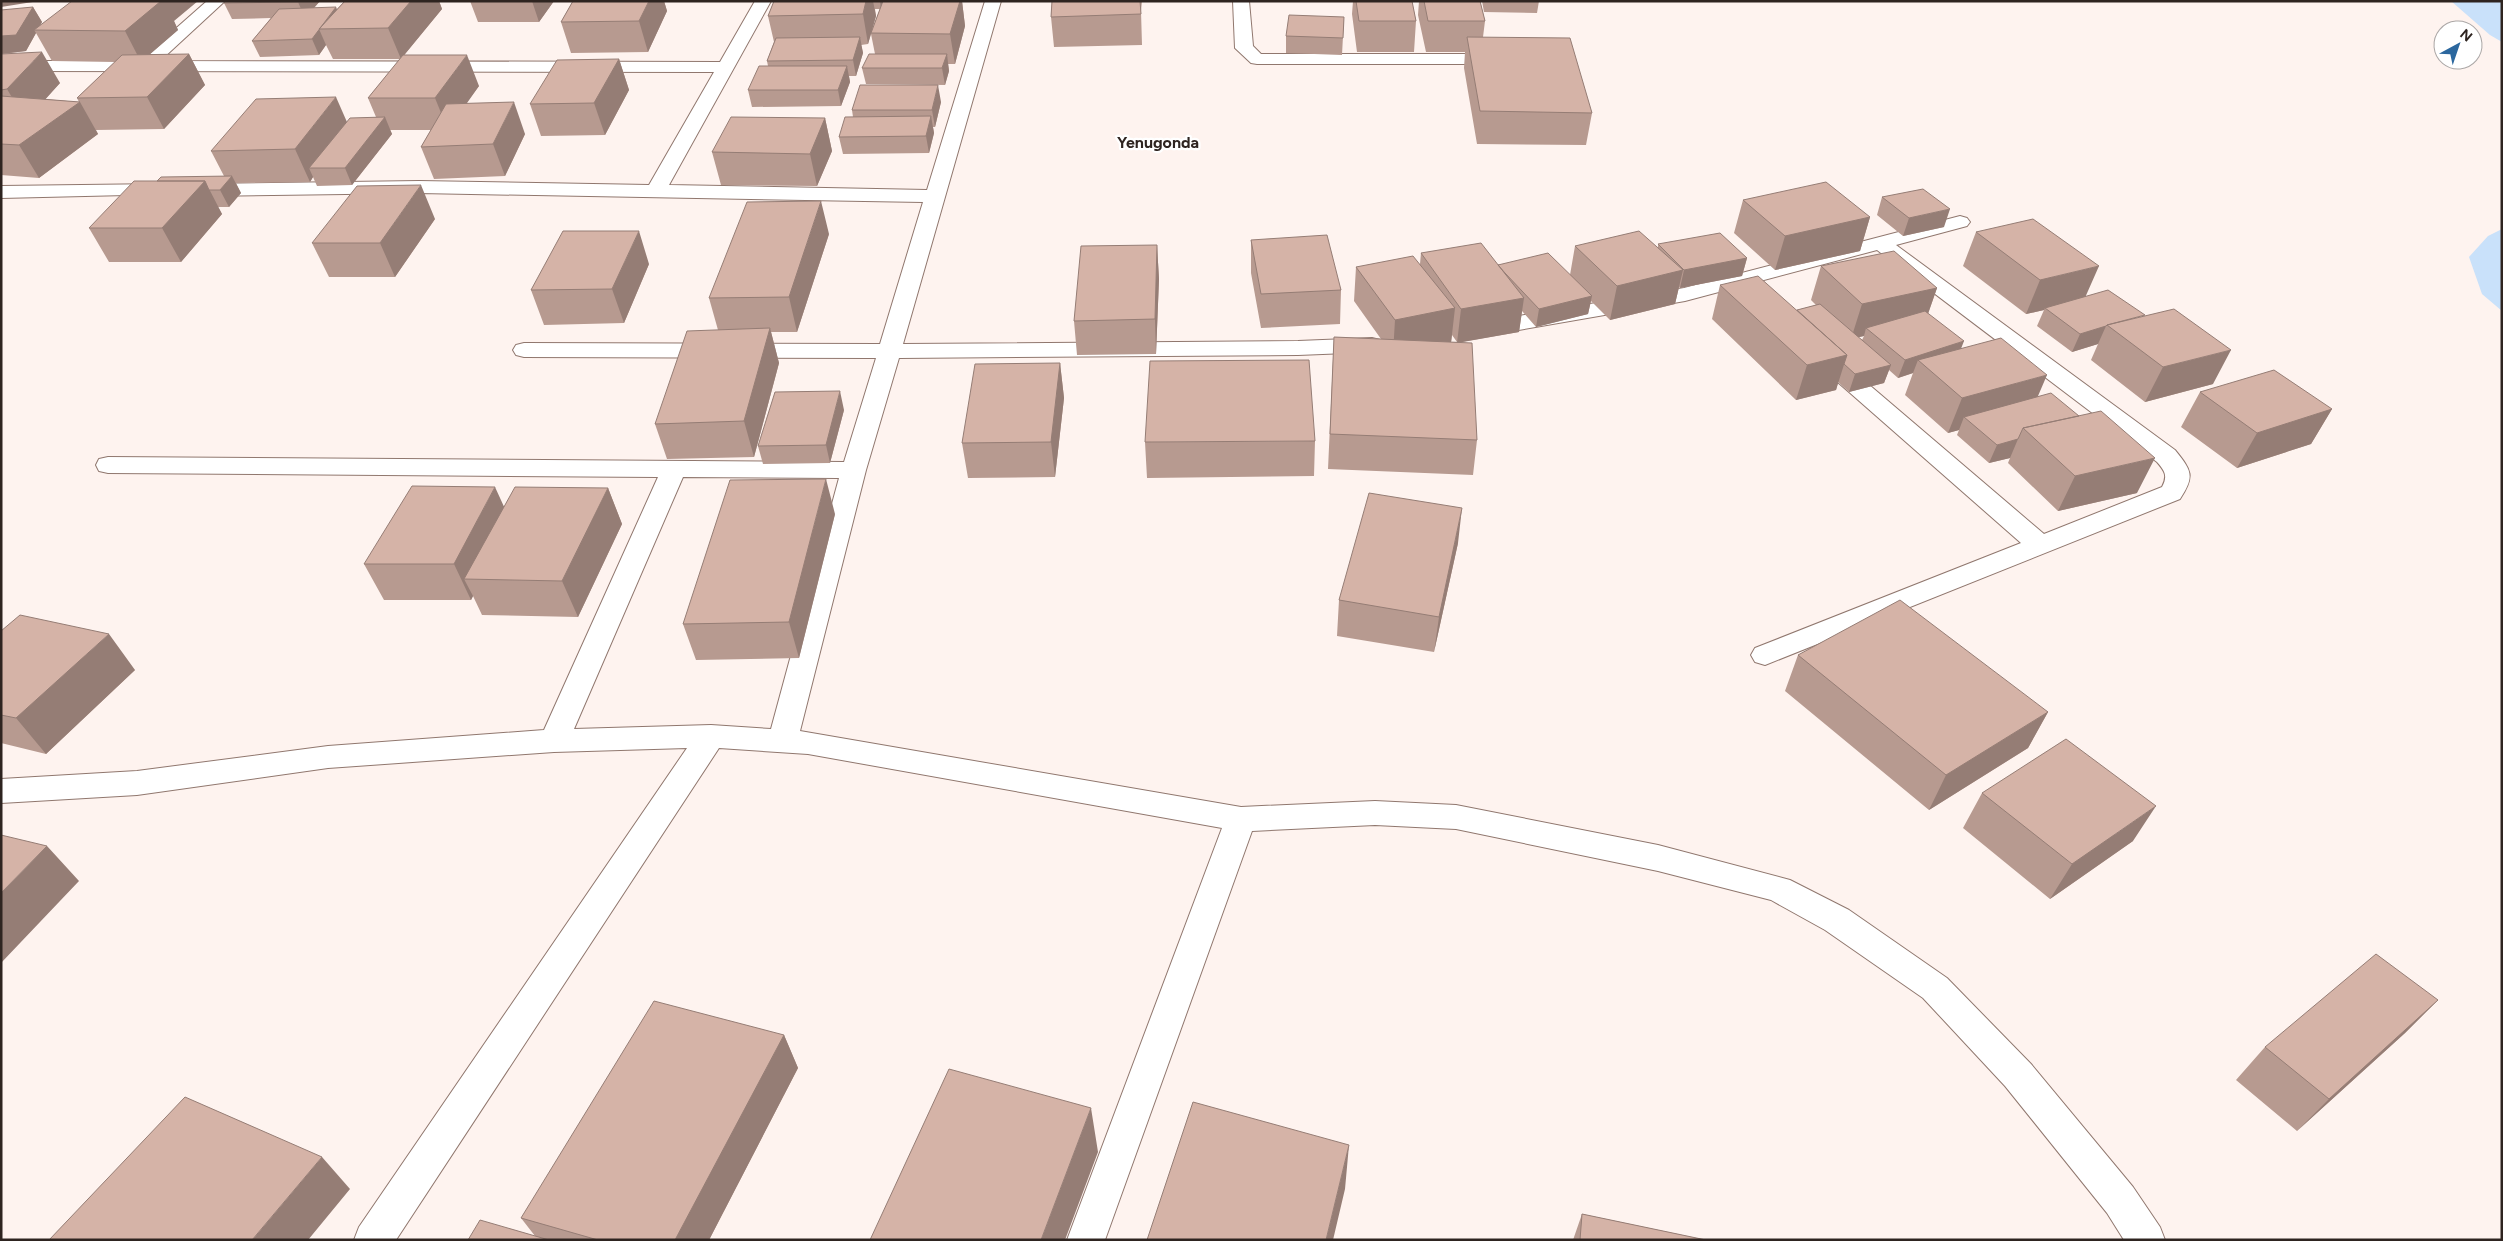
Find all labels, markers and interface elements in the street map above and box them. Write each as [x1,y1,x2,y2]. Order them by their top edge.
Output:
north arrow [2433,20,2483,70]
text: N [2456,25,2476,45]
district label: Yenugonda [1117,133,1199,152]

